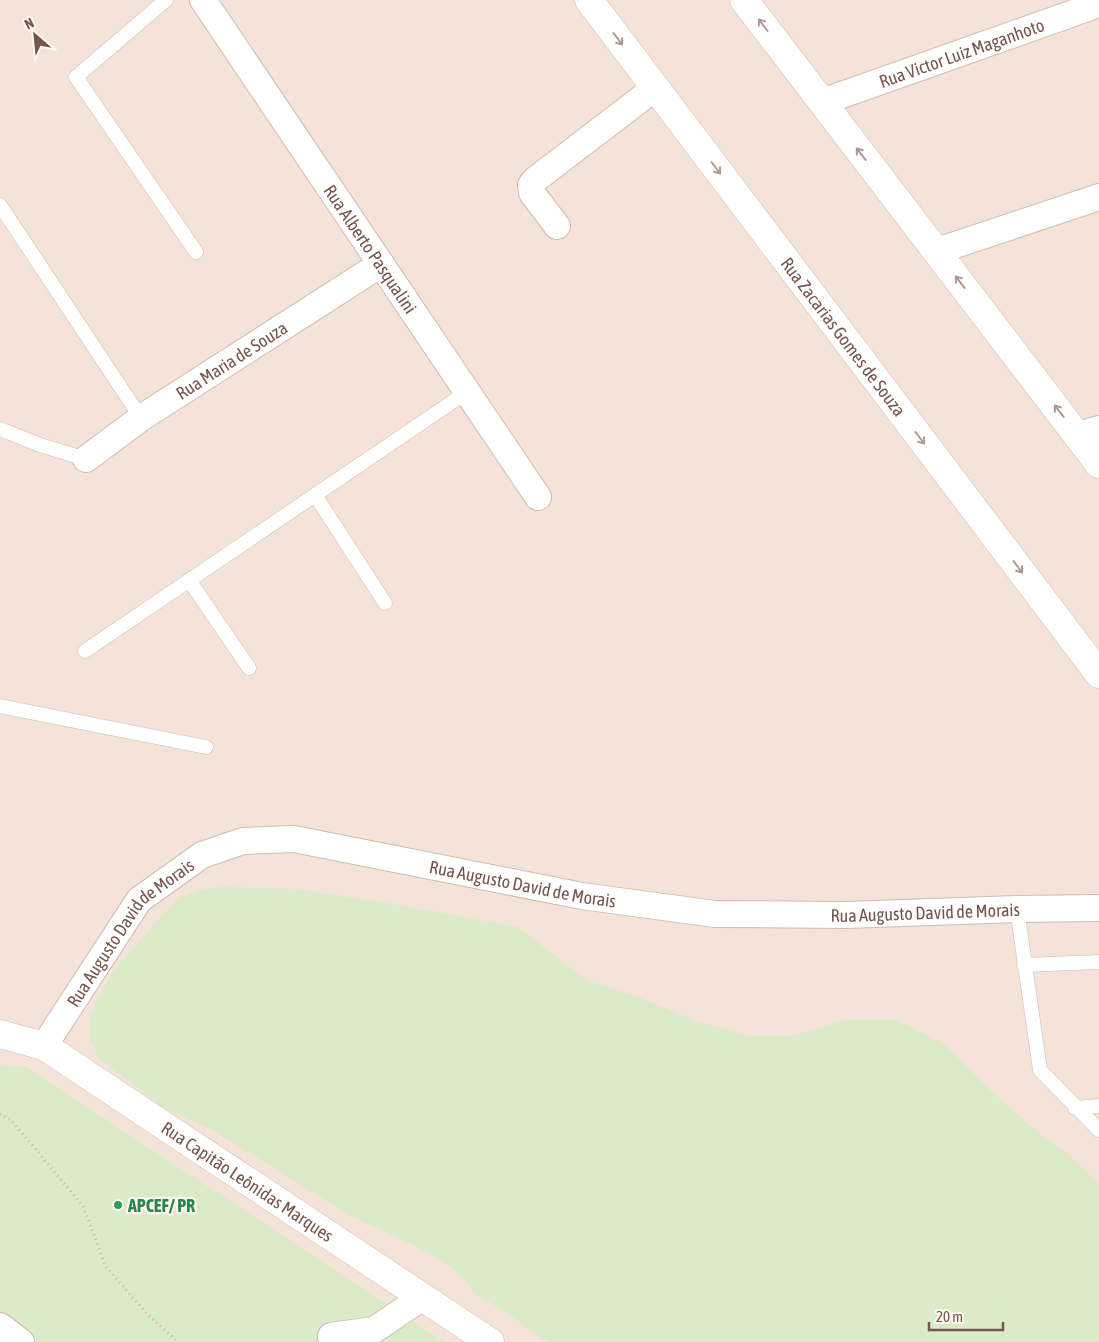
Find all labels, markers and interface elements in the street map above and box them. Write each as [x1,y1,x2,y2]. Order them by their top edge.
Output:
north arrow [10,10,60,60]
text: N [22,14,36,32]
street label: Rua Victor Luiz Maganhoto [876,14,1047,92]
one-way arrow [757,19,768,32]
one-way arrow [613,32,623,46]
one-way arrow [856,147,867,160]
one-way arrow [711,161,721,175]
street label: Rua Alberto Pasqualini [320,180,421,317]
street label: Rua Zacarias Gomes de Souza [777,253,910,420]
one-way arrow [955,276,966,289]
street label: Rua Maria de Souza [172,317,291,403]
one-way arrow [1054,405,1065,418]
one-way arrow [914,431,925,444]
one-way arrow [1013,560,1023,574]
street label: Rua Augusto David de Morais [62,854,198,1010]
street label: Rua Augusto David de Morais [428,856,617,911]
street label: Rua Augusto David de Morais [830,898,1020,926]
street label: Rua Capitão Leônidas Marques [158,1117,338,1246]
place label: APCEF/ PR [127,1195,195,1216]
marker: APCEF/ PR [112,1199,124,1211]
scale bar [929,1300,1003,1332]
text: 20 m [936,1308,963,1325]

